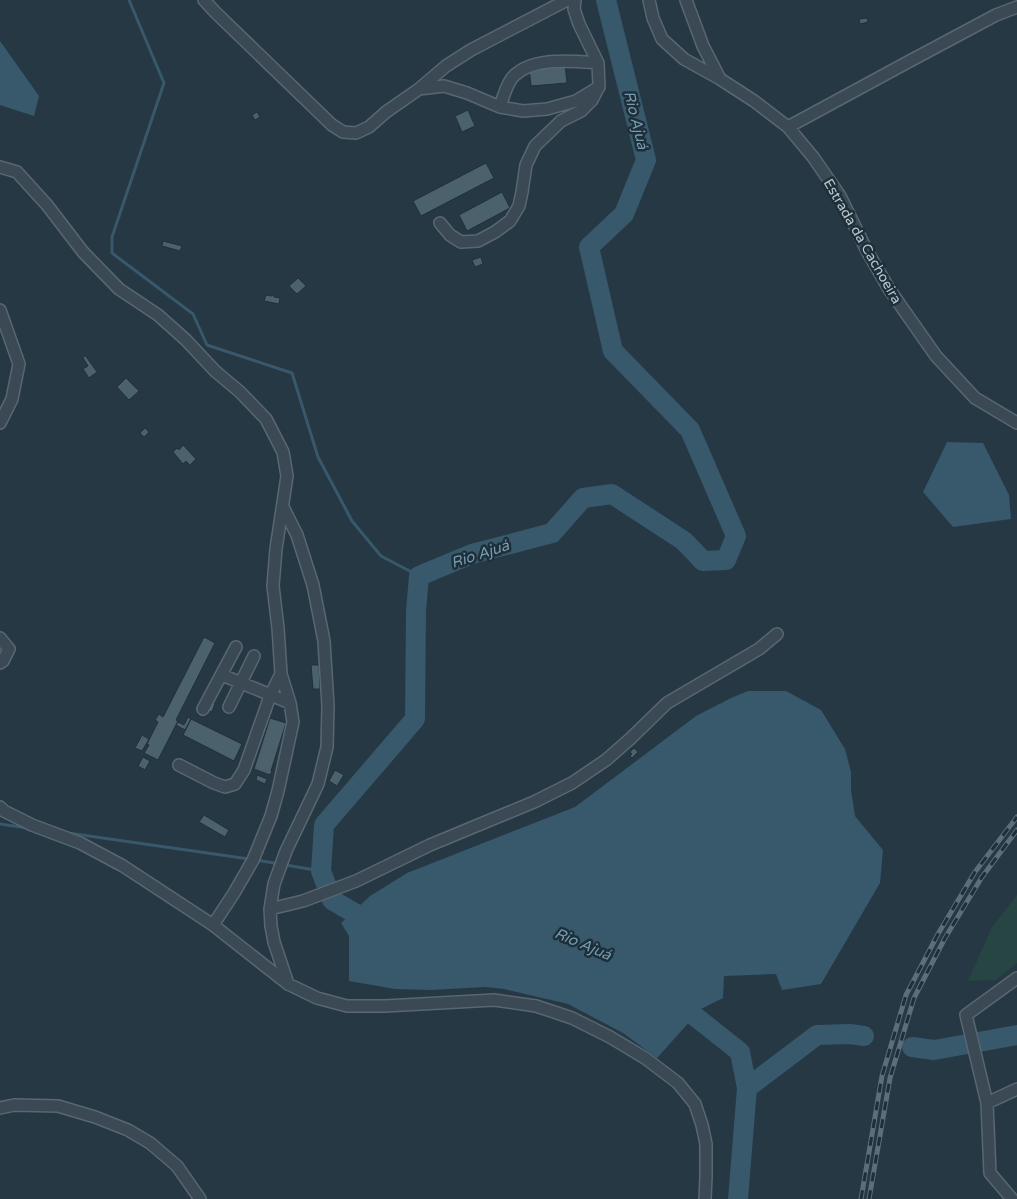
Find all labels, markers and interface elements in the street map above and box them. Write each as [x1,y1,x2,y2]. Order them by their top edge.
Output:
water label: Rio Ajuá [620,89,652,152]
street label: Estrada da Cachoeira [820,176,905,307]
water label: Rio Ajuá [449,536,512,572]
water label: Rio Ajuá [552,924,615,964]

